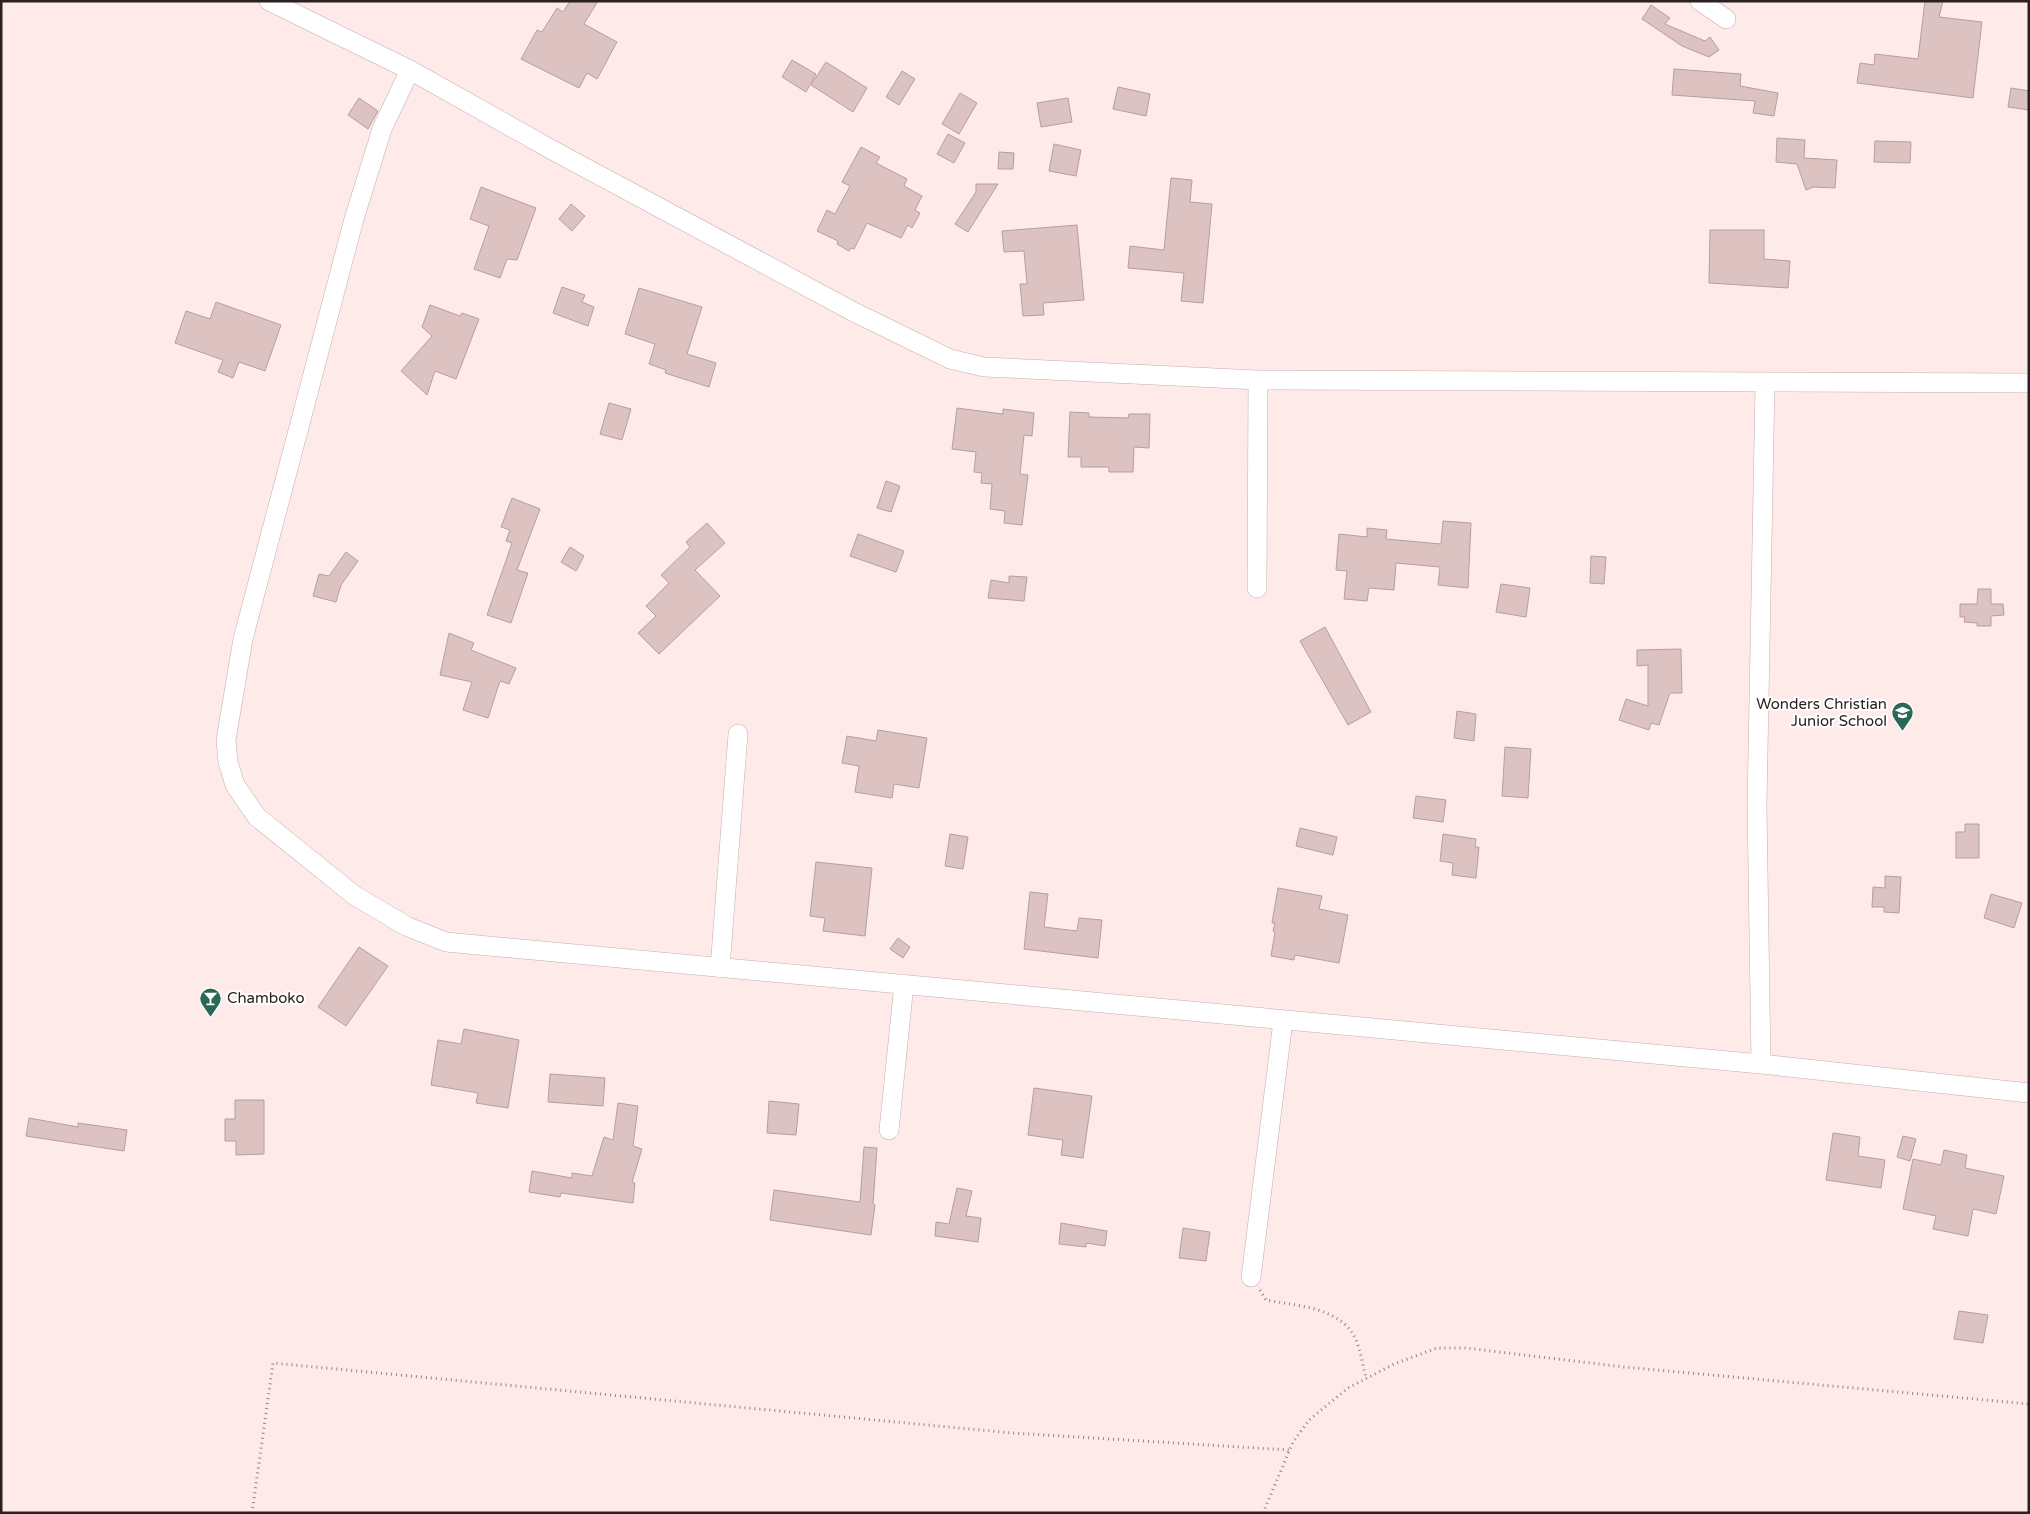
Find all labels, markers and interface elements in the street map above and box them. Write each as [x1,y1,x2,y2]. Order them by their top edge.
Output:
place label: Wonders Christian Junior School [1756,695,1887,730]
school or university icon: Wonders Christian Junior School [1891,701,1915,732]
bar icon: Chamboko [199,986,223,1017]
place label: Chamboko [227,989,305,1007]

